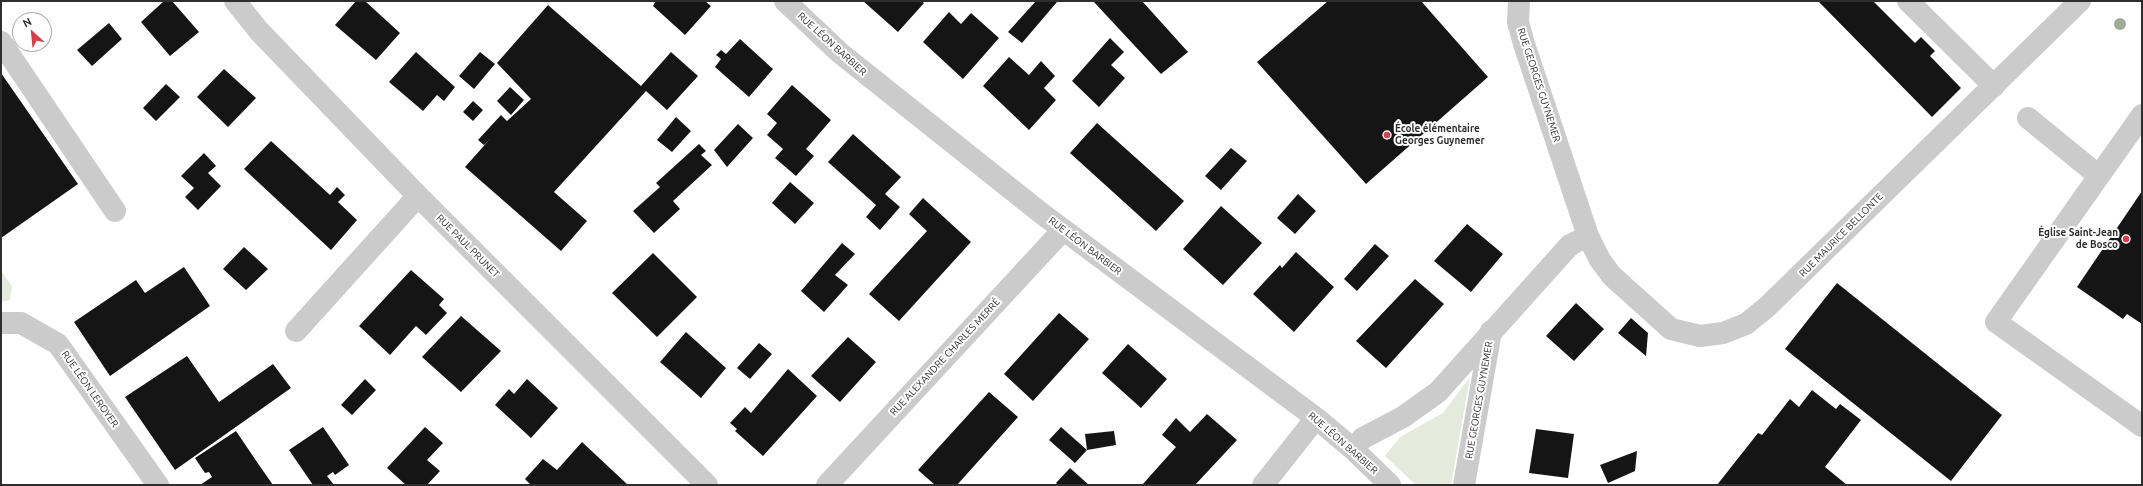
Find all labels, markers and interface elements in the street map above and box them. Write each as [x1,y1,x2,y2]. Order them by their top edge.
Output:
street label: RUE LÉON BARBIER [795,10,869,78]
north arrow [12,12,52,52]
text: N [21,15,33,29]
street label: RUE GEORGES GUYNEMER [1515,26,1563,144]
place label: École élémentaire Georges Guynemer [1395,123,1485,146]
marker: École élémentaire Georges Guynemer [1382,130,1392,140]
street label: RUE MAURICE BELLONTE [1797,191,1885,279]
street label: RUE PAUL PRUNET [434,212,502,280]
street label: RUE LÉON BARBIER [1046,215,1124,277]
place label: Église Saint-Jean de Bosco [2038,227,2118,250]
marker: Église Saint-Jean de Bosco [2121,234,2131,244]
street label: RUE ALEXANDRE CHARLES MERRÉ [887,296,1003,418]
street label: RUE GEORGES GUYNEMER [1463,340,1495,460]
street label: RUE LÉON LEROYER [59,348,121,430]
street label: RUE LÉON BARBIER [1306,409,1380,477]

